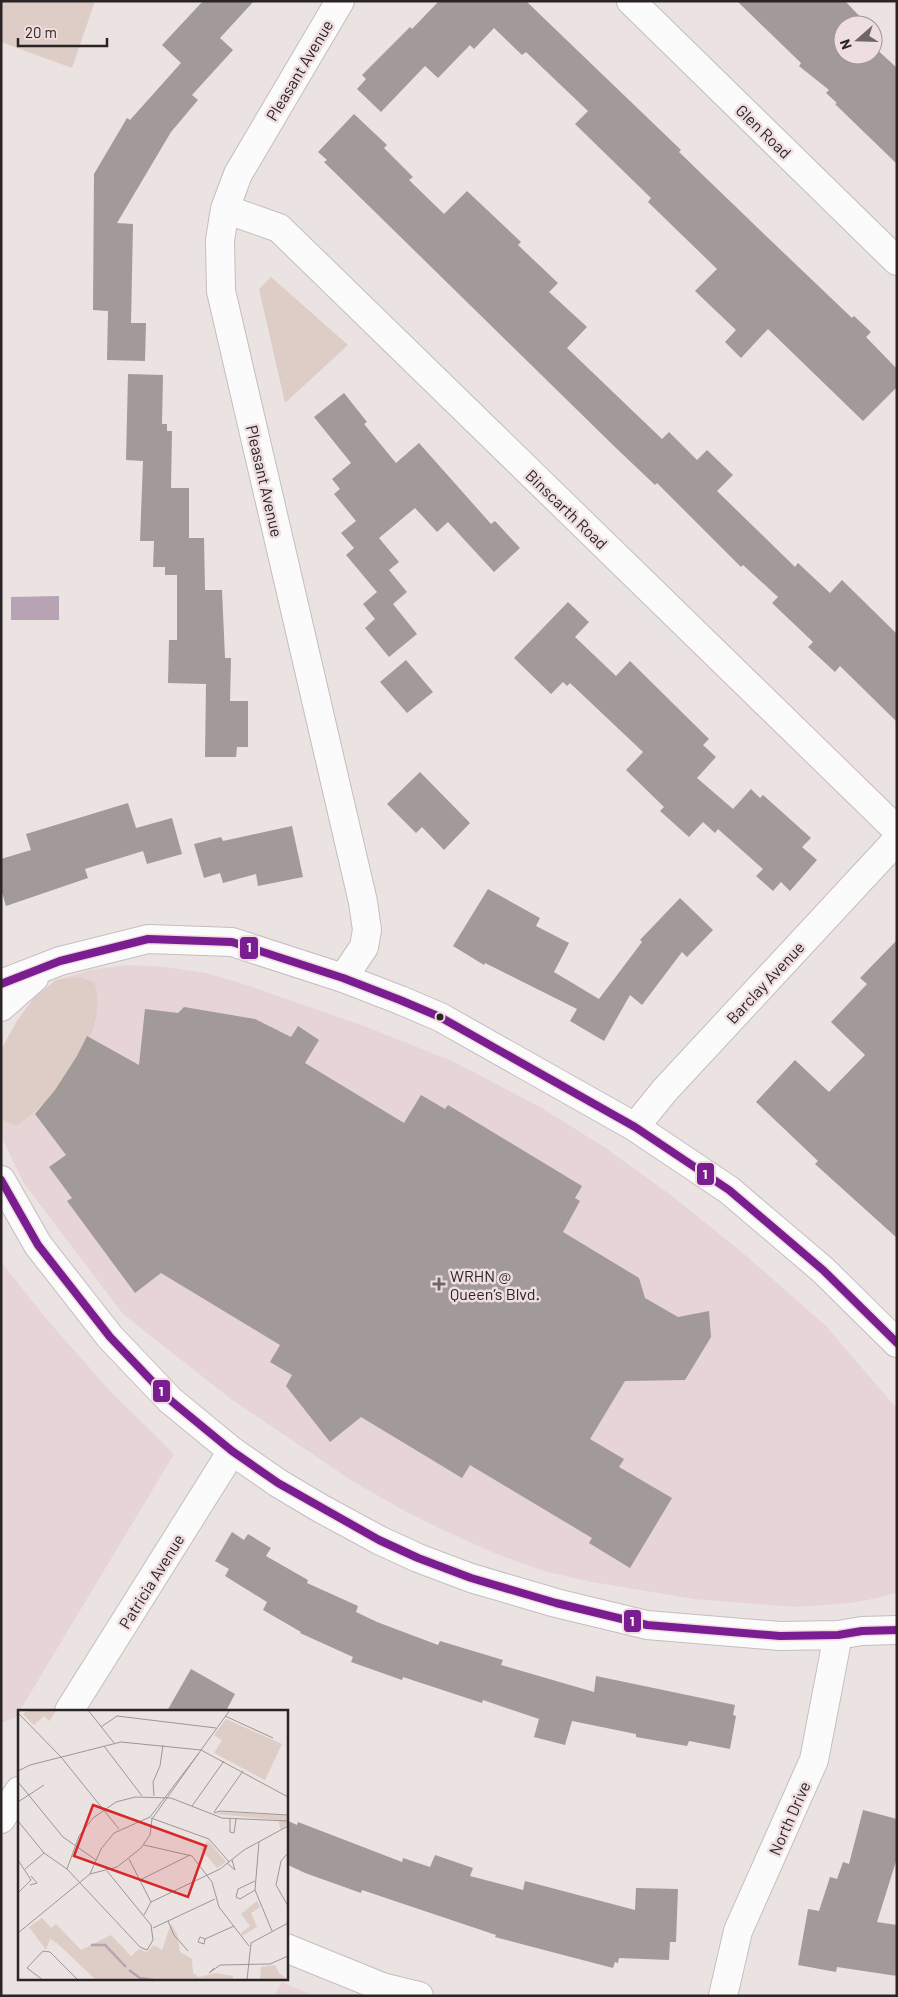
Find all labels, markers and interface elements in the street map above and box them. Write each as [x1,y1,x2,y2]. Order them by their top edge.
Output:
scale bar [18,15,106,47]
north arrow [833,15,883,65]
street label: Pleasant Avenue [261,16,337,124]
text: 20 m [25,23,57,41]
text: N [836,37,855,52]
street label: Glen Road [733,100,795,162]
street label: Pleasant Avenue [243,423,287,539]
street label: Binscarth Road [522,465,612,553]
line badge: 1 [239,936,259,960]
street label: Barclay Avenue [722,937,808,1027]
text: 1 [247,938,252,955]
unlabelled marker [435,1012,445,1022]
line badge: 1 [696,1162,715,1186]
text: 1 [703,1165,708,1182]
place label: WRHN @ Queen’s Blvd. [450,1266,540,1303]
marker: WRHN @ Queen’s Blvd. [432,1277,446,1291]
line badge: 1 [152,1379,171,1403]
text: 1 [159,1382,164,1399]
street label: Patricia Avenue [114,1530,188,1632]
line badge: 1 [623,1609,642,1633]
text: 1 [630,1612,635,1629]
inset map [18,1710,288,1980]
street label: North Drive [764,1778,814,1858]

